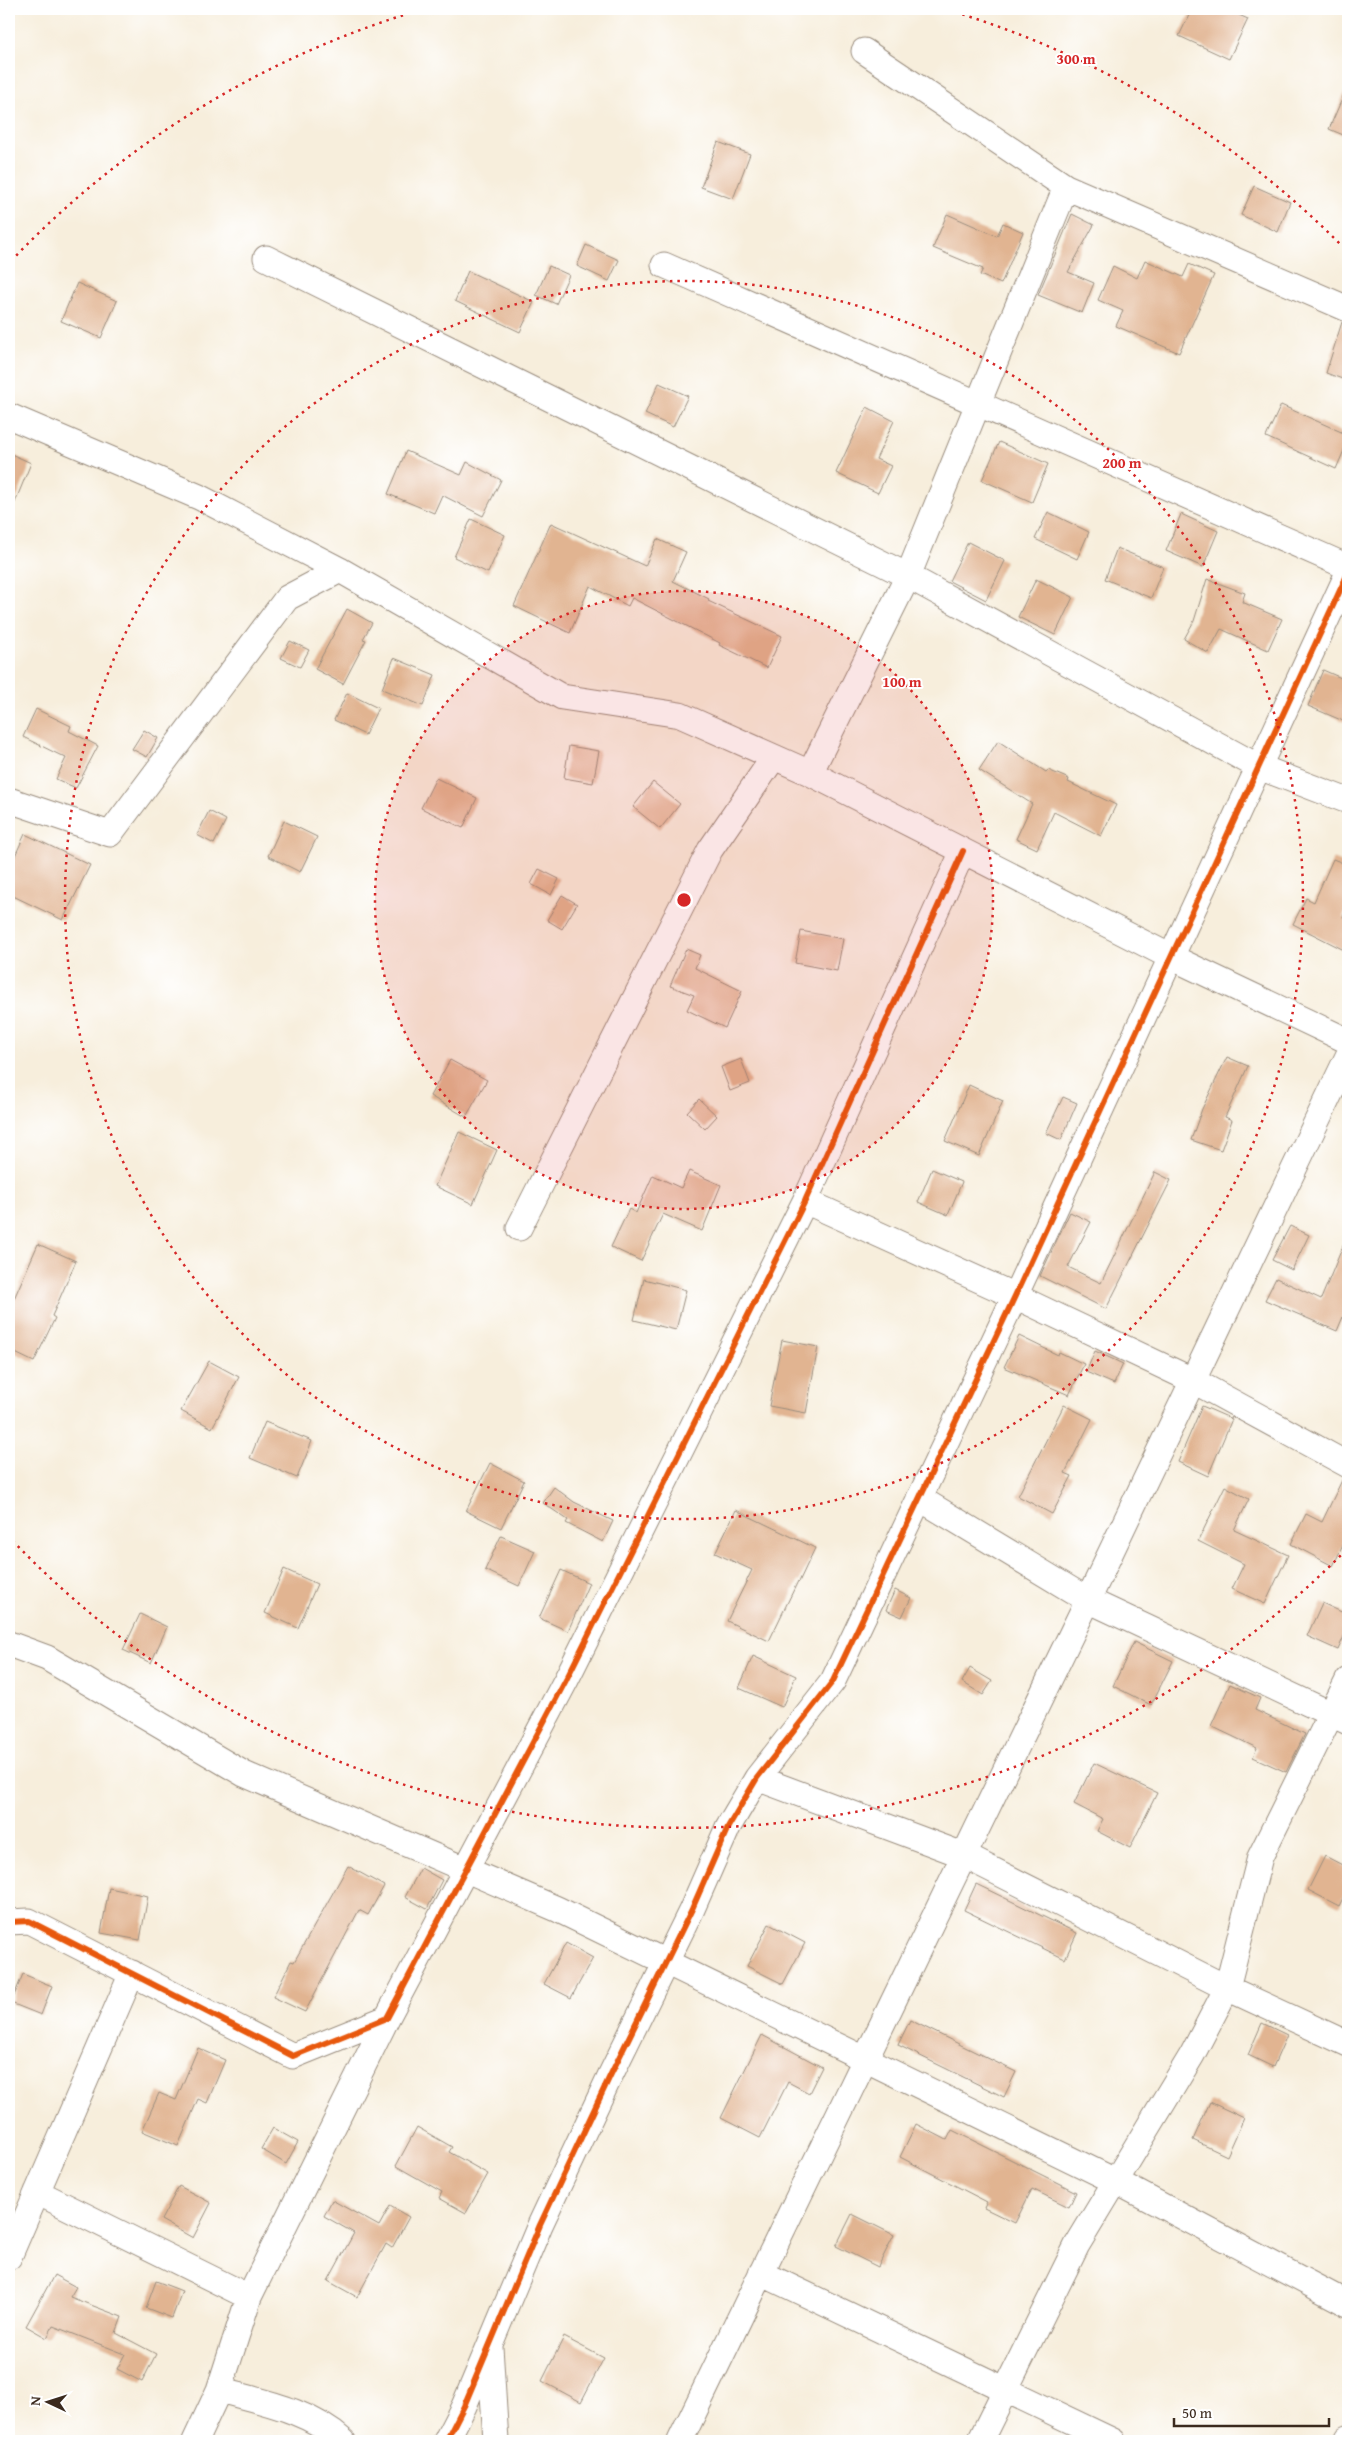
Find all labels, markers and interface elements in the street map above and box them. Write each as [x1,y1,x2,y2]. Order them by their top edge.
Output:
text: 300 m [1056,48,1096,69]
text: 200 m [1102,452,1142,473]
text: 100 m [882,671,922,692]
centre of rings [675,891,693,909]
north arrow [22,2378,72,2428]
text: N [25,2395,45,2406]
scale bar [1174,2395,1330,2427]
text: 50 m [1182,2402,1213,2423]

